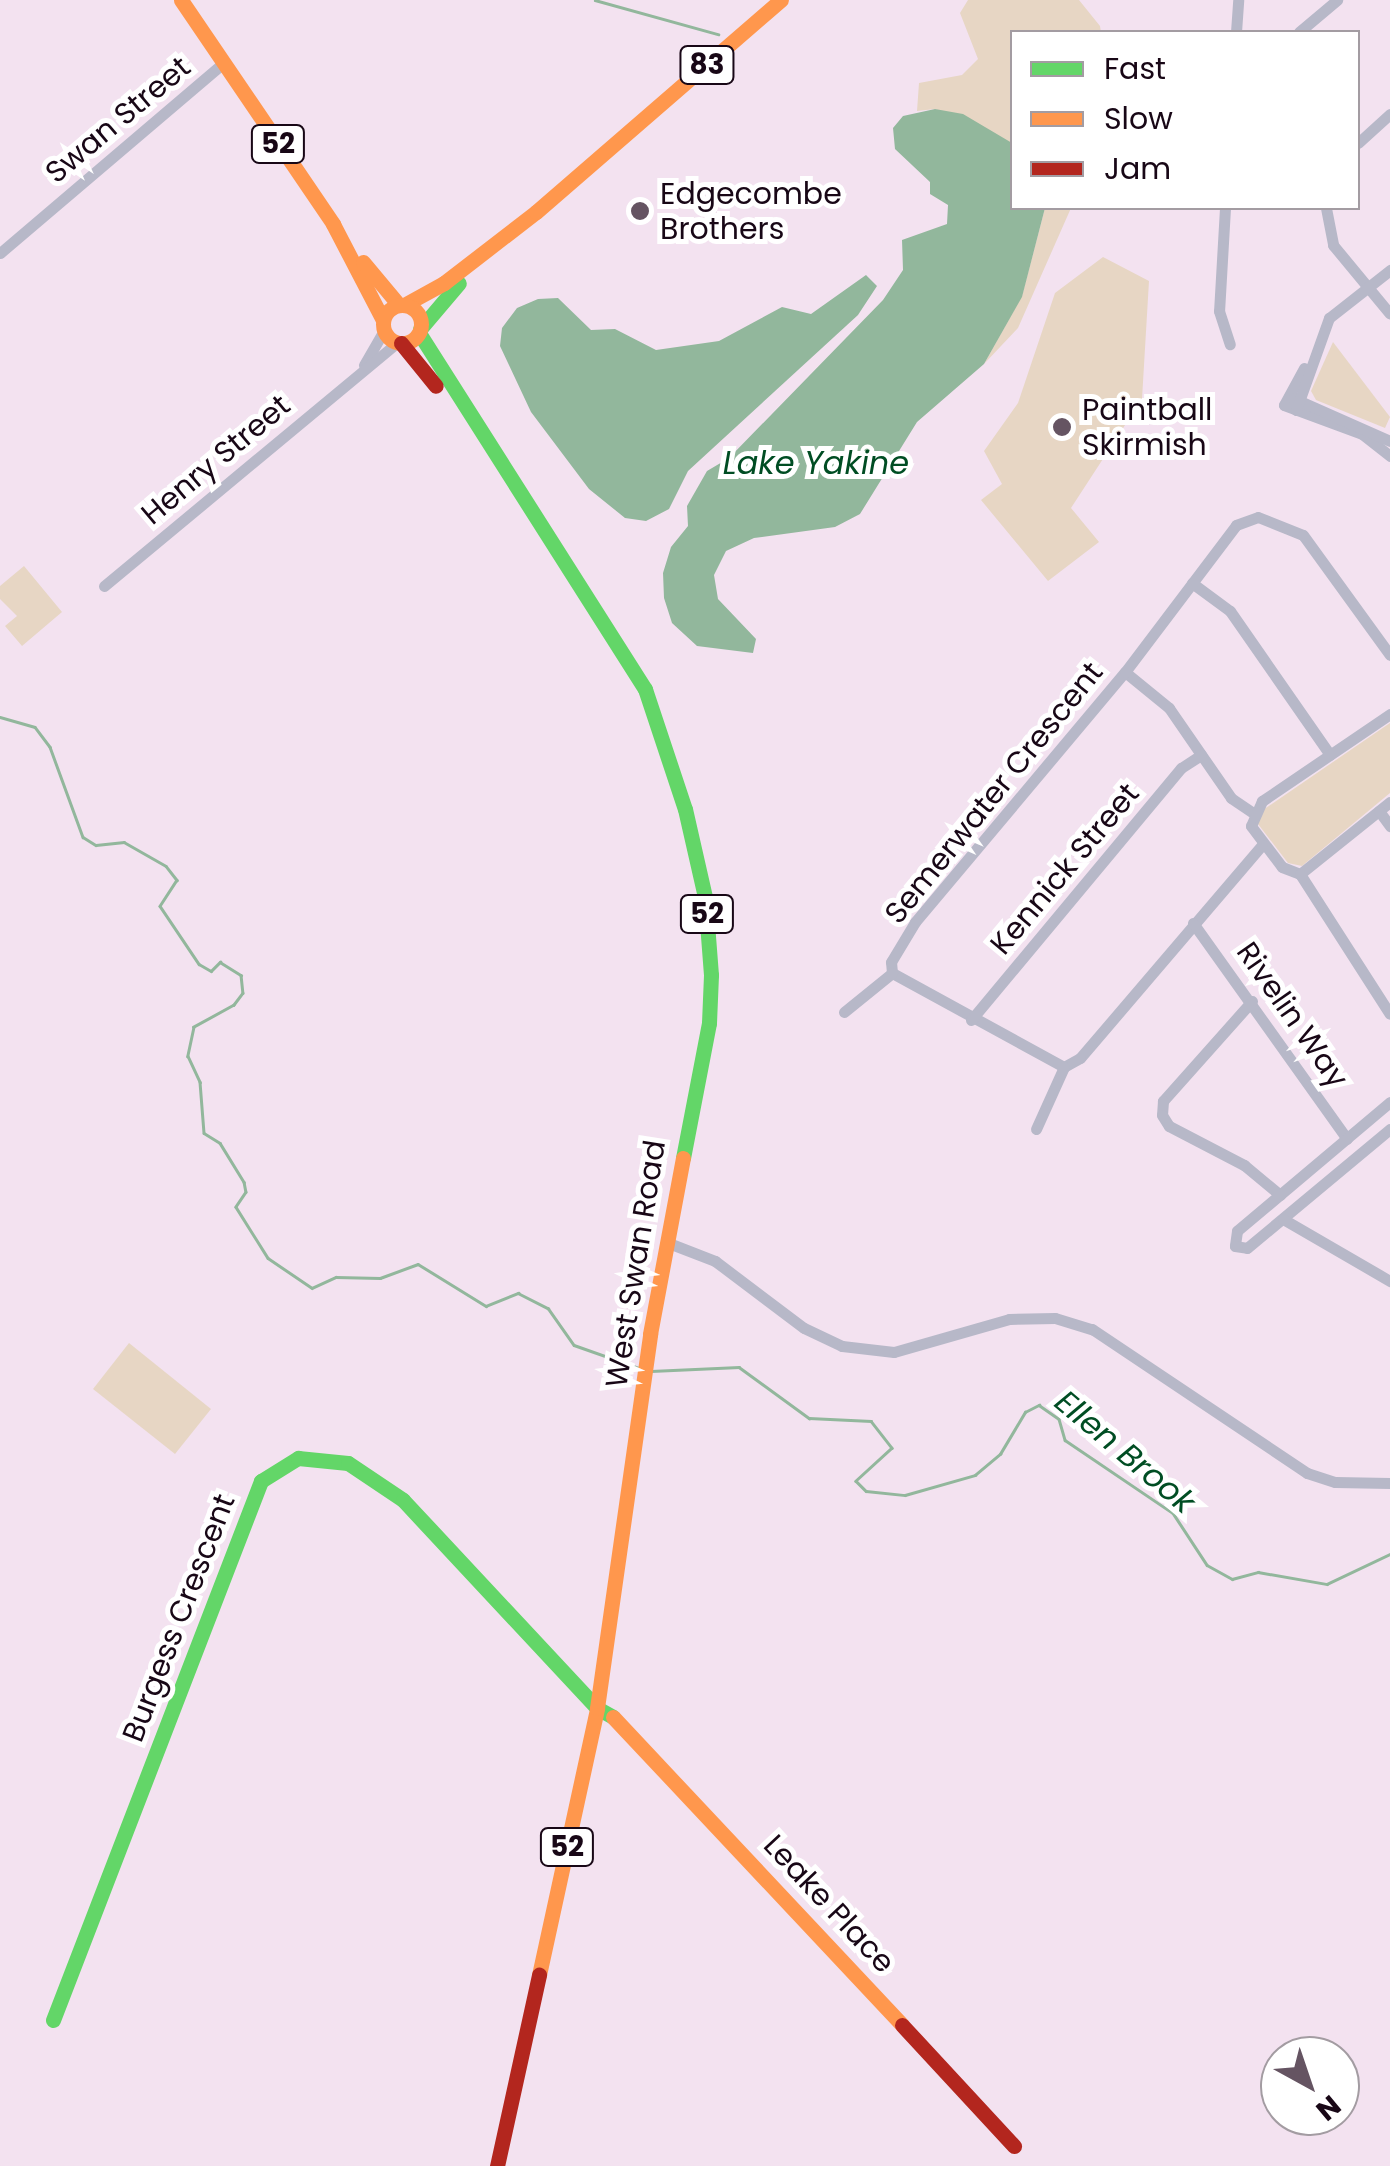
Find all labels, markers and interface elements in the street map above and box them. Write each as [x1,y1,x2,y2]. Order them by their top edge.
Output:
legend [1010,30,1360,210]
road number: 83 [677,42,737,88]
text: Fast [1104,47,1166,90]
street label: Swan Street [38,49,198,191]
text: Slow [1104,97,1173,140]
road number: 52 [250,121,306,167]
text: Jam [1104,147,1171,190]
place label: Edgecombe Brothers [660,176,842,246]
marker: Edgecombe Brothers [629,200,651,222]
street label: Henry Street [135,388,297,532]
place label: Paintball Skirmish [1082,392,1212,462]
marker: Paintball Skirmish [1051,416,1073,438]
water label: Lake Yakine [723,444,909,482]
street label: Semerwater Crescent [877,655,1111,931]
street label: Kennick Street [983,776,1147,962]
road number: 52 [680,891,734,937]
street label: Rivelin Way [1229,935,1355,1095]
street label: West Swan Road [599,1138,673,1390]
water label: Ellen Brook [1047,1382,1203,1522]
street label: Burgess Crescent [115,1489,243,1747]
road number: 52 [540,1824,594,1870]
street label: Leake Place [756,1827,902,1981]
north arrow [1260,2036,1360,2136]
text: N [1308,2086,1349,2130]

